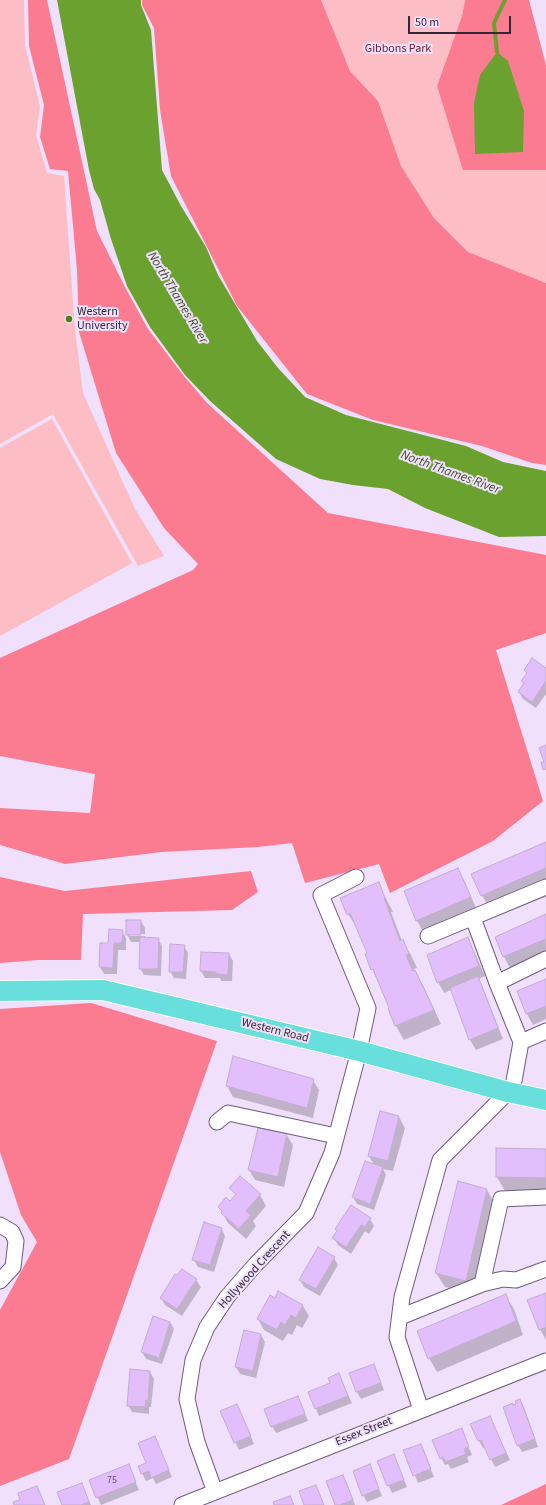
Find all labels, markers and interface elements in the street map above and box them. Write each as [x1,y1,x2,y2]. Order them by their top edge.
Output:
scale bar [410,8,513,34]
text: 50 m [415,14,439,31]
park label: Gibbons Park [365,42,431,56]
water label: North Thames River [143,249,211,347]
place label: Western University [77,305,128,333]
marker: Western University [64,314,74,324]
water label: North Thames River [398,448,502,498]
street label: Western Road [240,1016,310,1046]
street label: Hollywood Crescent [216,1228,294,1312]
street label: Essex Street [333,1414,395,1450]
house number: 75 [107,1475,117,1487]

